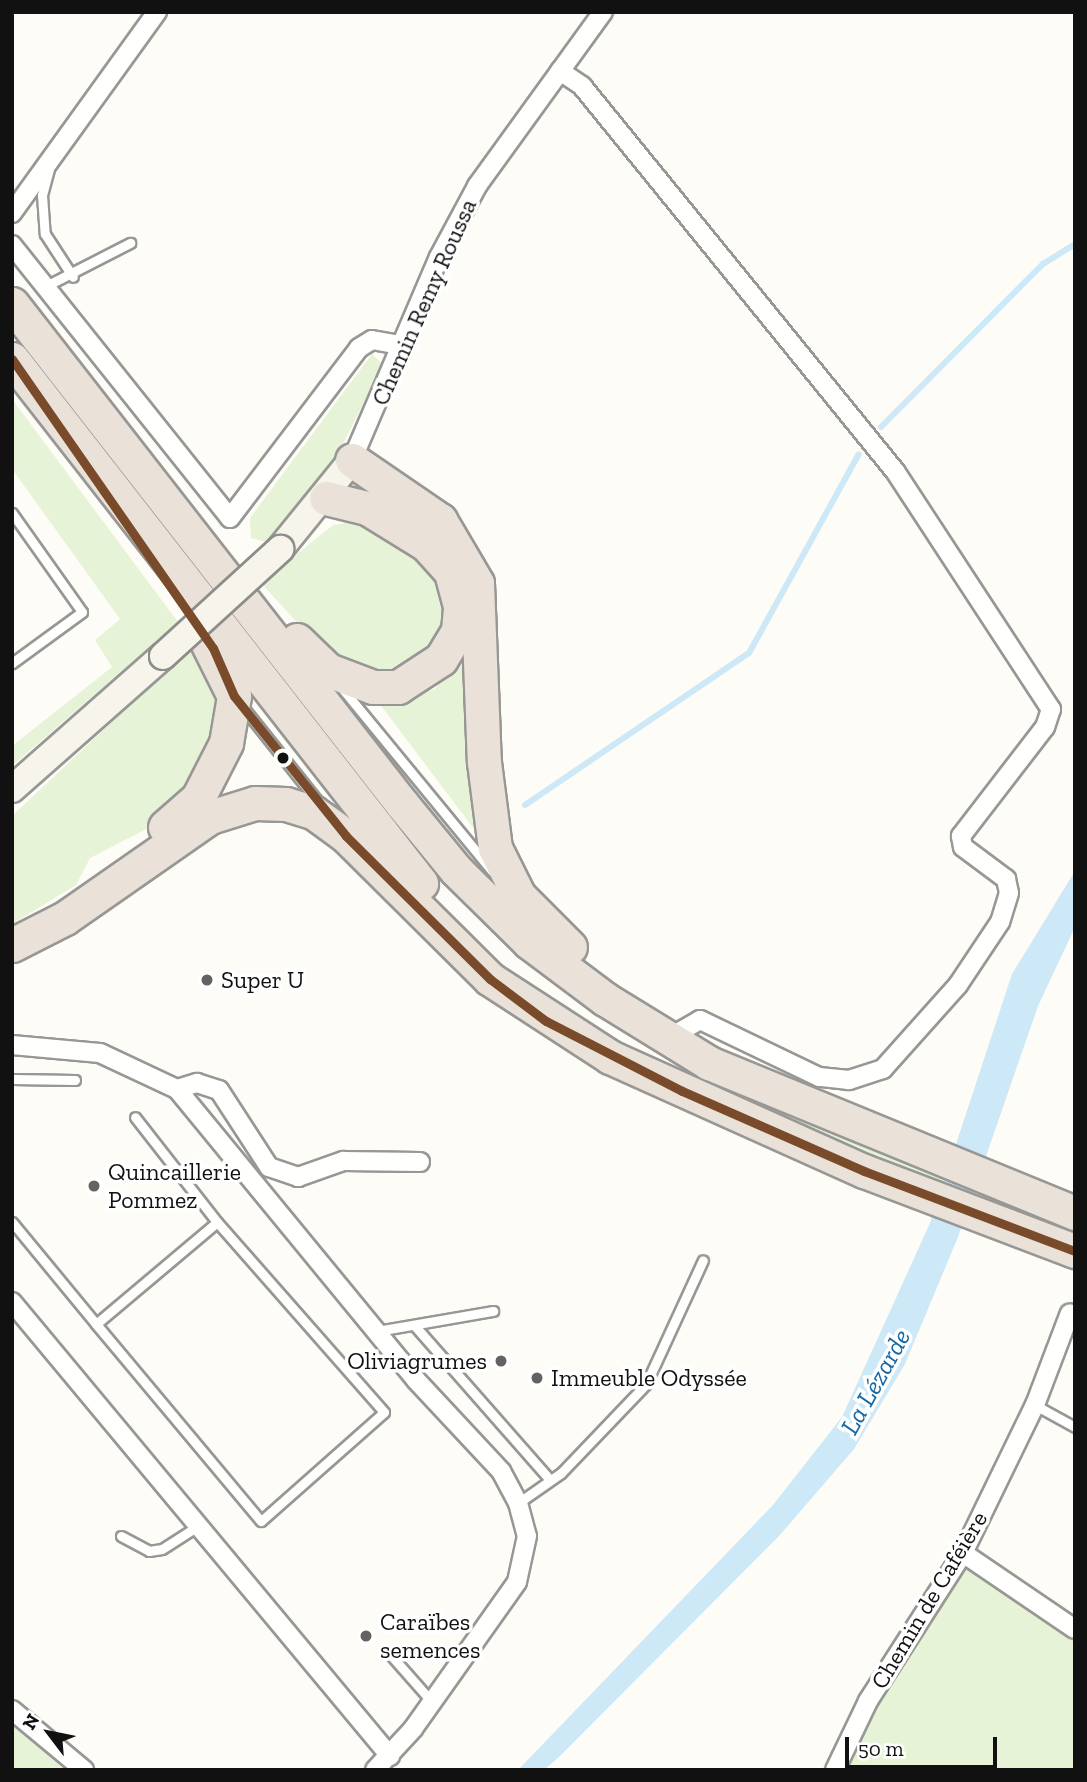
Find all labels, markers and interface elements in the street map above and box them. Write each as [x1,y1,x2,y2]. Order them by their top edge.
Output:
street label: Chemin Remy Roussa [365,194,483,410]
unlabelled marker [276,751,290,765]
place label: Super U [221,966,304,994]
marker: Super U [199,972,215,988]
place label: Quincaillerie Pommez [108,1158,241,1214]
marker: Quincaillerie Pommez [86,1178,102,1194]
water label: La Lézarde [834,1324,918,1440]
place label: Oliviagrumes [347,1347,487,1375]
marker: Oliviagrumes [493,1353,509,1369]
place label: Immeuble Odyssée [551,1364,747,1392]
marker: Immeuble Odyssée [529,1370,545,1386]
street label: Chemin de Caféière [865,1506,993,1694]
place label: Caraïbes semences [380,1608,480,1664]
marker: Caraïbes semences [358,1628,374,1644]
north arrow [14,1698,84,1768]
text: N [17,1709,44,1734]
scale bar [849,1722,1001,1766]
text: 50 m [858,1736,904,1761]

